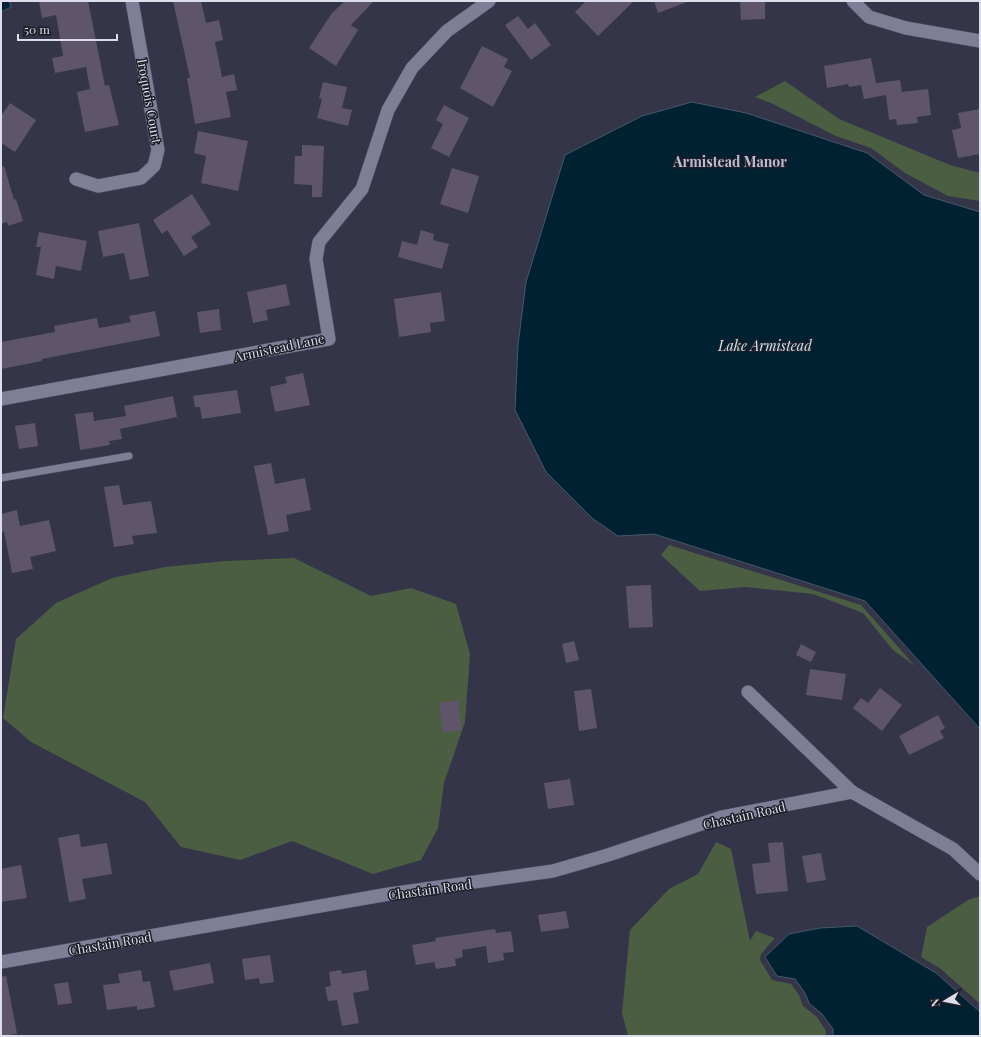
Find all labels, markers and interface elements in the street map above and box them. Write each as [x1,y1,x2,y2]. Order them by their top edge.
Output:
scale bar [18,16,117,42]
text: 50 m [24,21,50,37]
street label: Iroquois Court [134,57,166,145]
district label: Armistead Manor [672,152,787,171]
street label: Armistead Lane [231,329,326,365]
water label: Lake Armistead [717,336,812,355]
street label: Chastain Road [701,797,787,833]
street label: Chastain Road [387,875,473,903]
street label: Chastain Road [67,927,153,959]
north arrow [925,981,965,1021]
text: N [927,998,943,1008]

